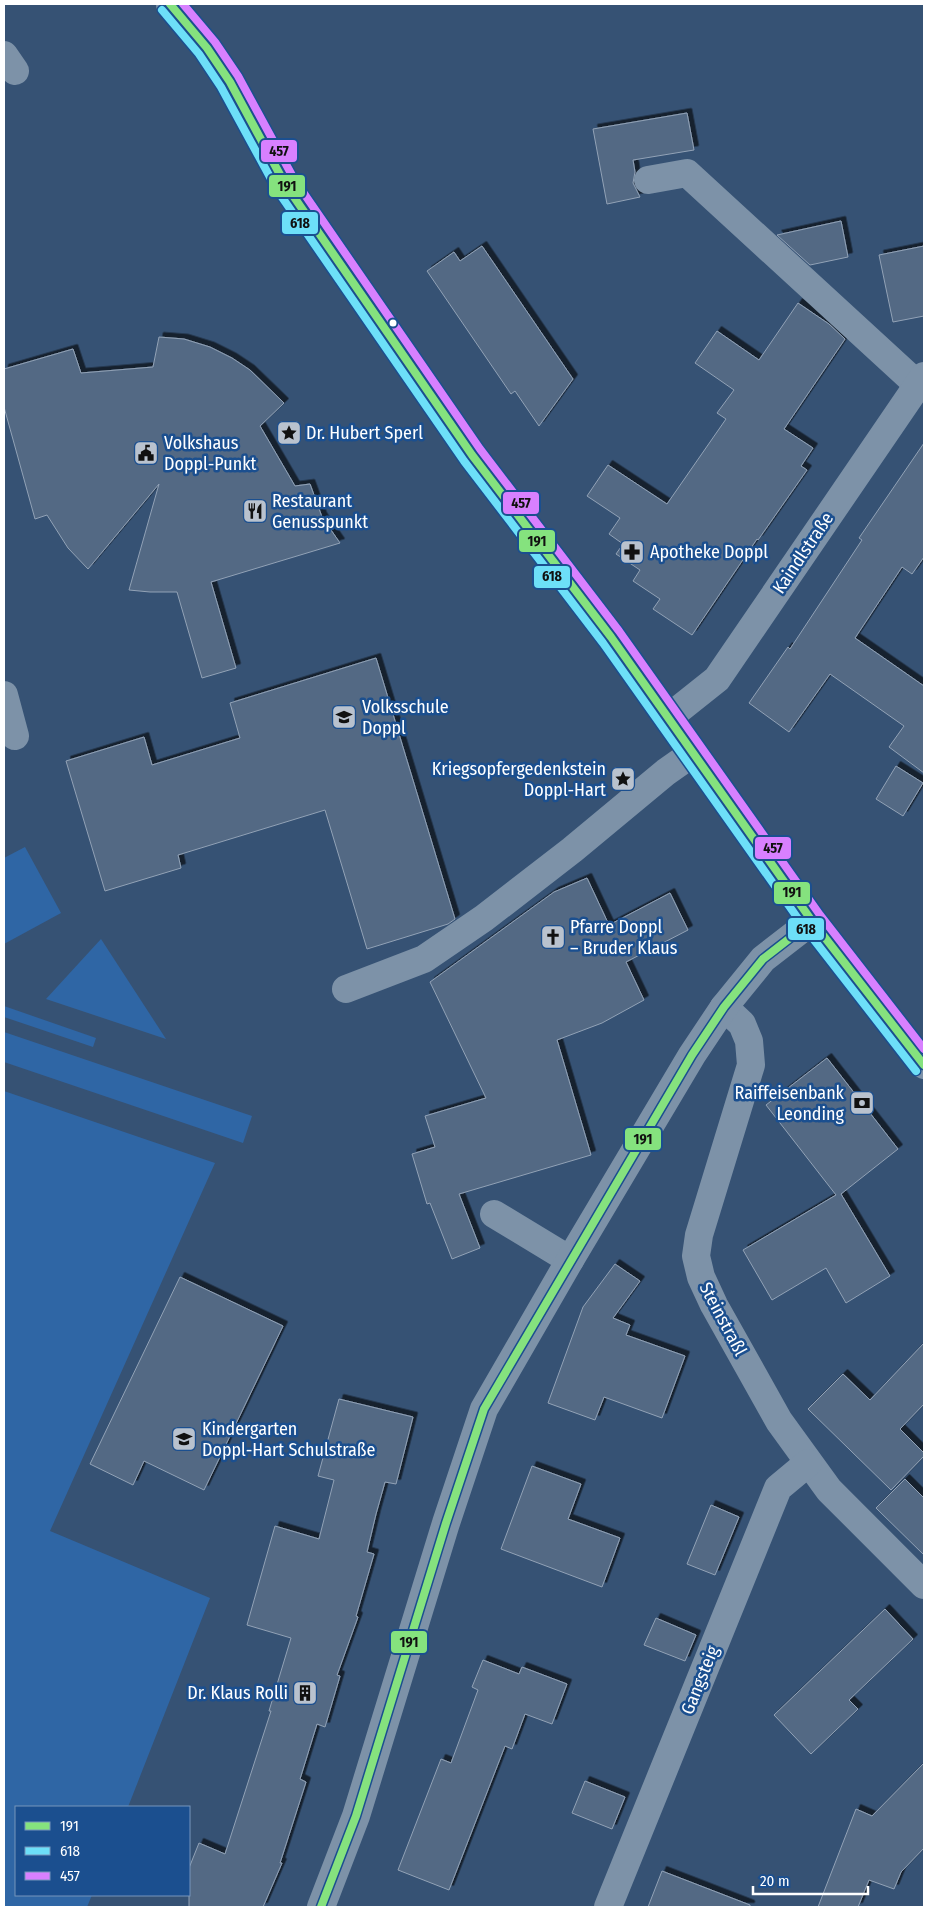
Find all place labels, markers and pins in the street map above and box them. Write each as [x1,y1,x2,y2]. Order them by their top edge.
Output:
unlabelled marker [388,318,398,328]
place icon: Dr. Hubert Sperl [276,420,302,446]
place label: Dr. Hubert Sperl [306,422,423,444]
place label: Volkshaus Doppl-Punkt [164,432,257,475]
public building icon: Volkshaus Doppl-Punkt [133,440,159,466]
place label: Restaurant Genusspunkt [272,490,368,533]
restaurant icon: Restaurant Genusspunkt [242,498,268,524]
pharmacy icon: Apotheke Doppl [619,539,645,565]
place label: Apotheke Doppl [650,541,768,563]
place label: Volksschule Doppl [362,696,449,739]
school or university icon: Volksschule Doppl [331,704,357,730]
place label: Kriegsopfergedenkstein Doppl-Hart [432,758,606,801]
place icon: Kriegsopfergedenkstein Doppl-Hart [610,766,636,792]
place label: Pfarre Doppl – Bruder Klaus [570,916,678,959]
church icon: Pfarre Doppl – Bruder Klaus [540,924,566,950]
place label: Raiffeisenbank Leonding [735,1082,845,1125]
bank icon: Raiffeisenbank Leonding [849,1090,875,1116]
place label: Kindergarten Doppl-Hart Schulstraße [202,1418,375,1461]
school or university icon: Kindergarten Doppl-Hart Schulstraße [171,1426,197,1452]
building icon: Dr. Klaus Rolli [292,1680,318,1706]
place label: Dr. Klaus Rolli [187,1682,288,1704]

